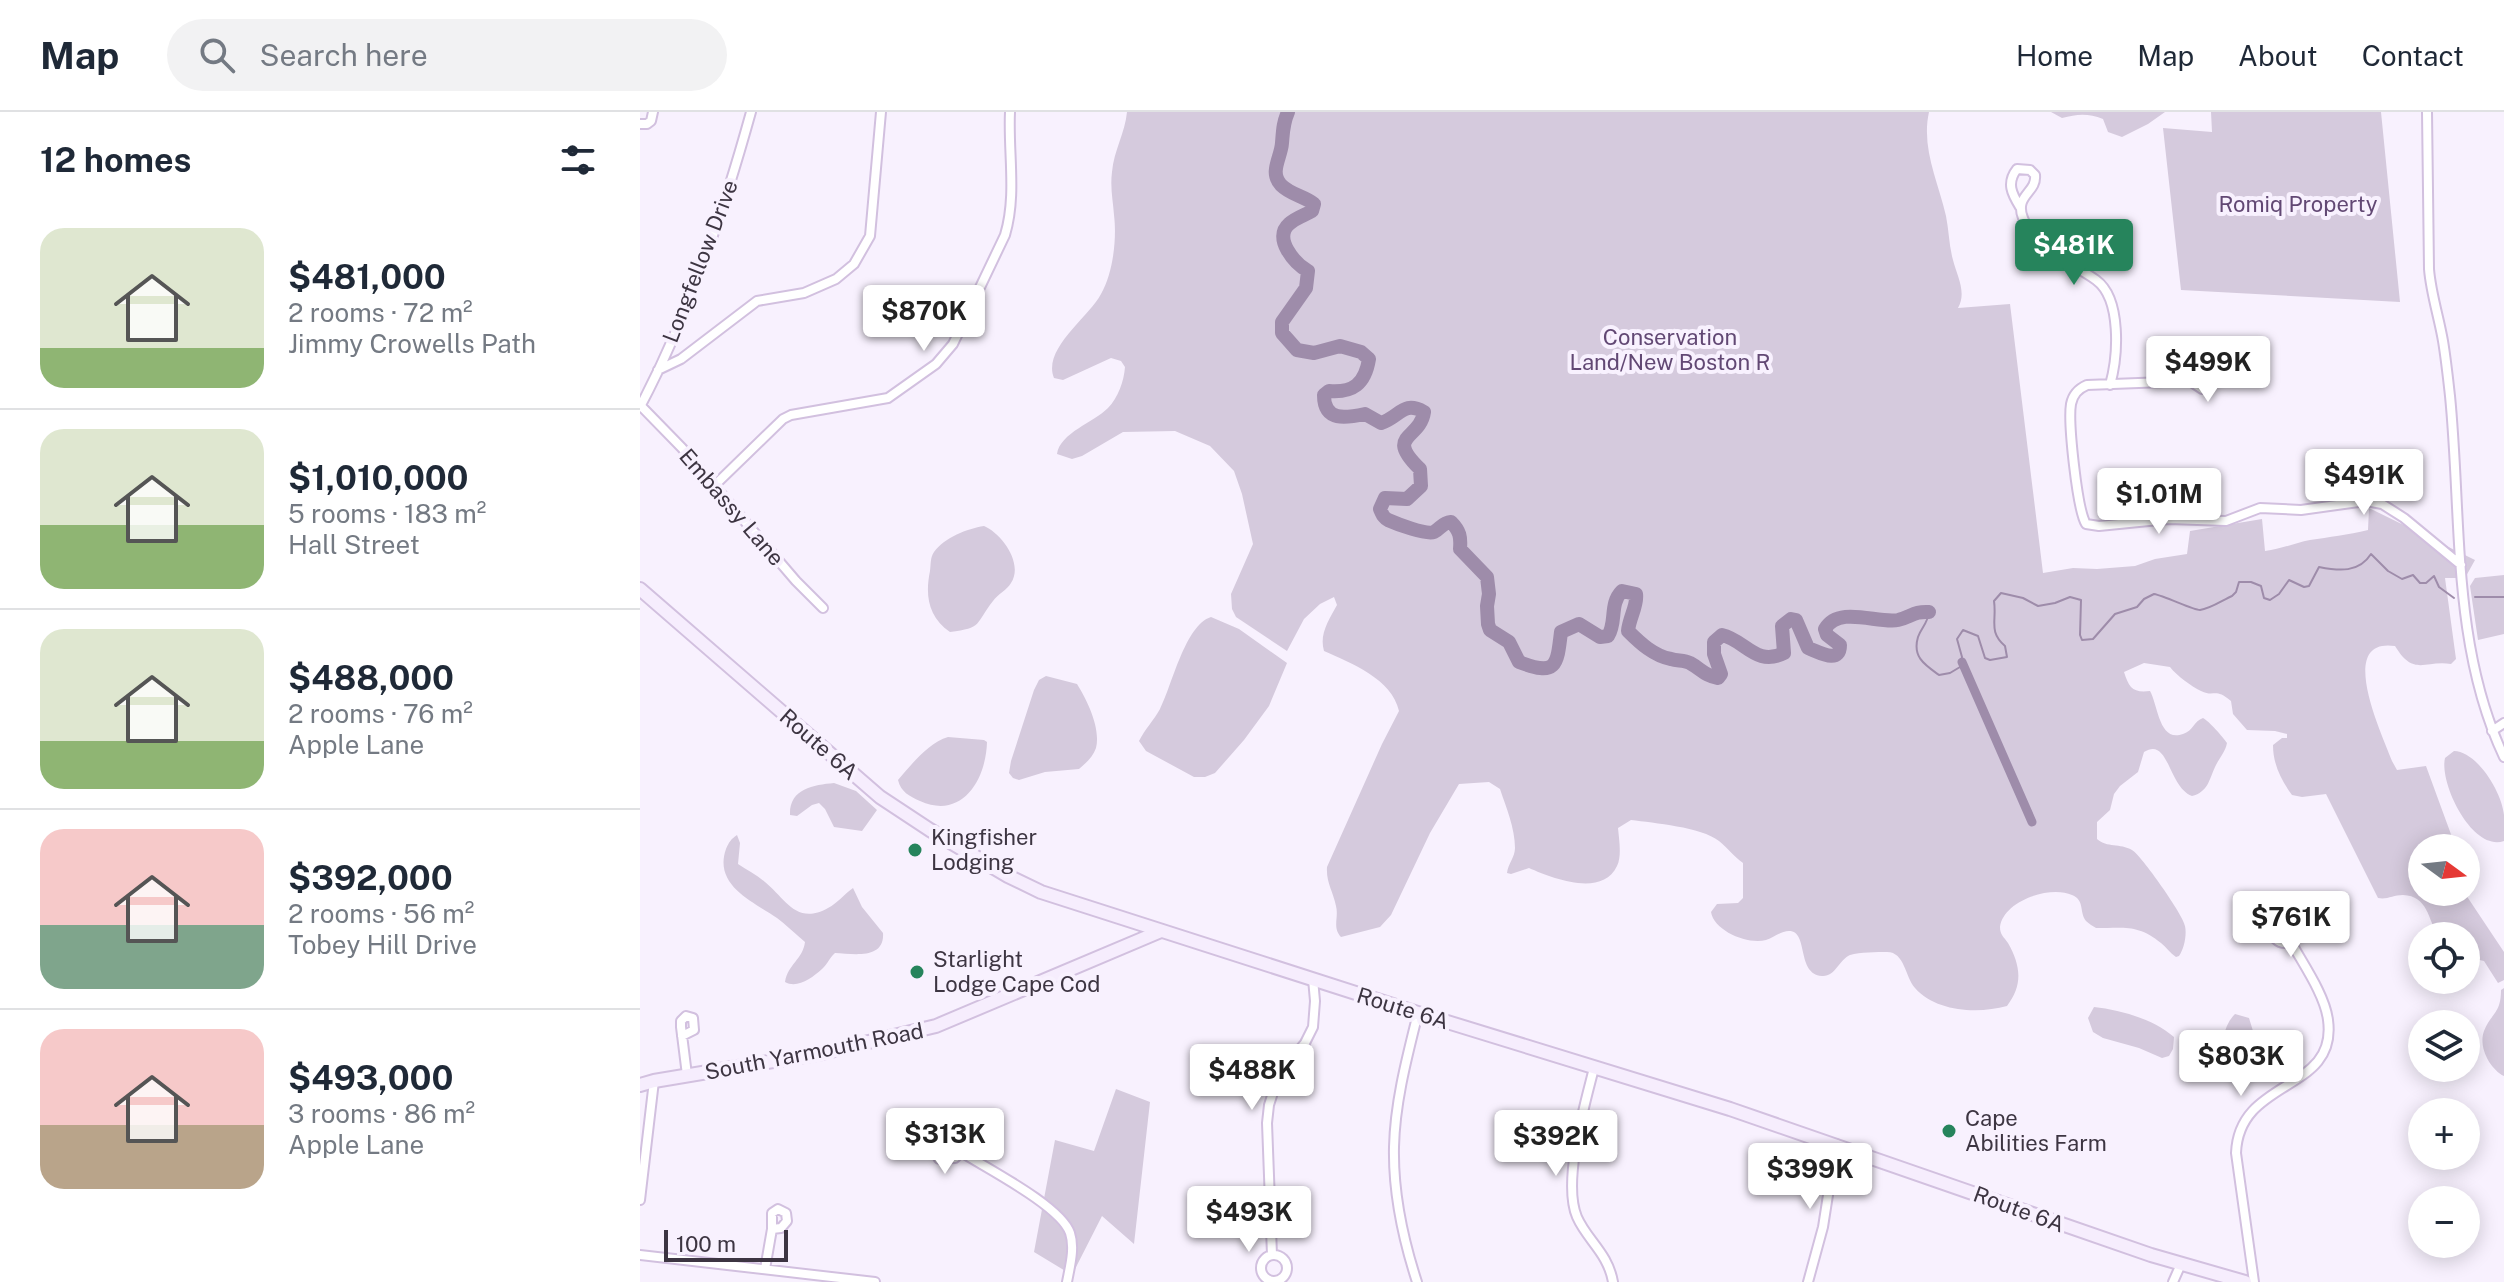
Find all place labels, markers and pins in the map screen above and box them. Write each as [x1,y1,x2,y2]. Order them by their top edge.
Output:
pin: $481K [2018,219,2130,287]
pin: $870K [868,285,980,353]
pin: $499K [2152,336,2264,404]
pin: $491K [2308,449,2420,517]
pin: $1.01M [2094,468,2224,536]
place label: Kingfisher Lodging [931,824,1037,875]
marker: Kingfisher Lodging [906,841,924,859]
pin: $761K [2235,891,2347,959]
place label: Starlight Lodge Cape Cod [933,946,1100,997]
marker: Starlight Lodge Cape Cod [908,963,926,981]
pin: $803K [2185,1030,2297,1098]
pin: $488K [1196,1044,1308,1112]
place label: Cape Abilities Farm [1965,1105,2107,1156]
pin: $313K [889,1108,1001,1176]
pin: $392K [1500,1110,1612,1178]
marker: Cape Abilities Farm [1940,1122,1958,1140]
pin: $399K [1754,1143,1866,1211]
pin: $493K [1193,1186,1305,1254]

